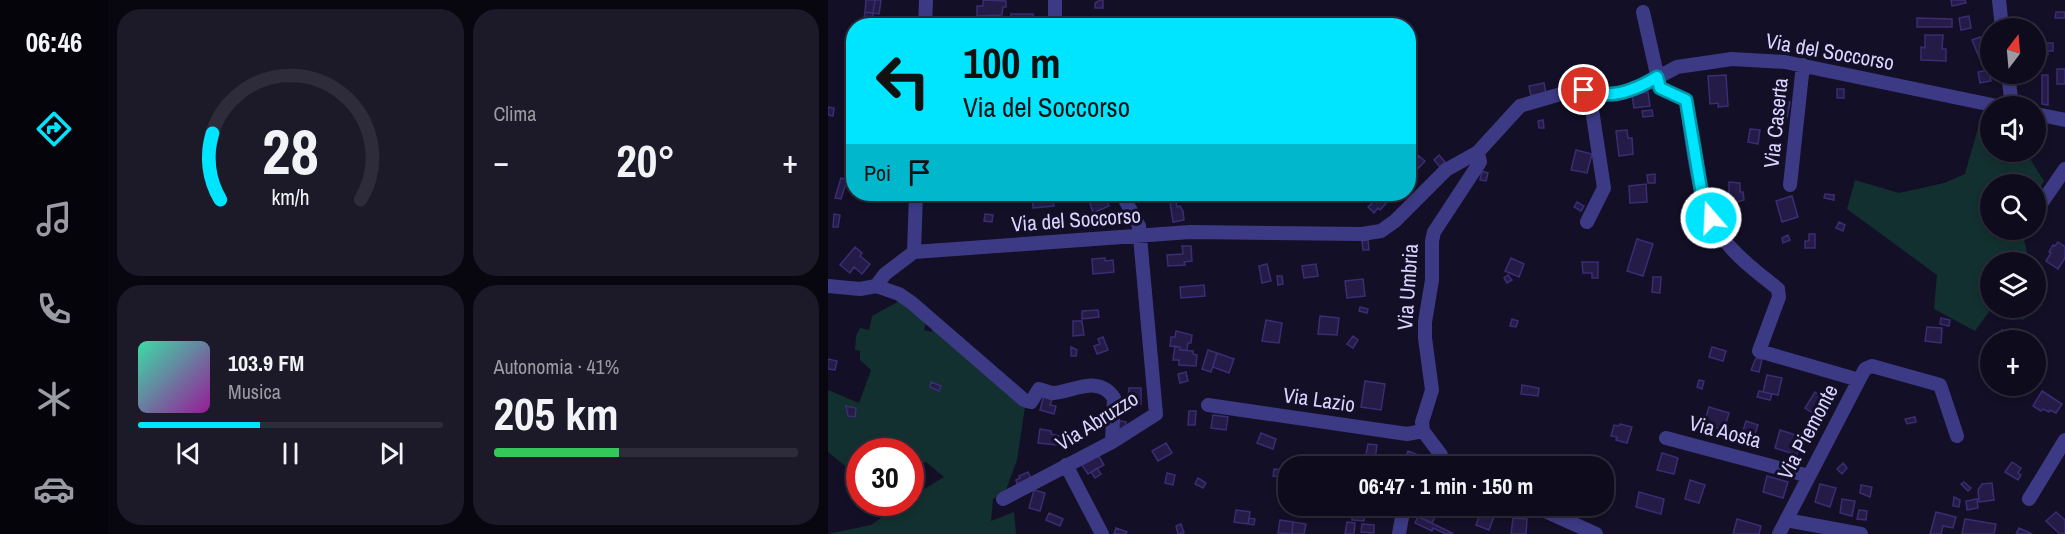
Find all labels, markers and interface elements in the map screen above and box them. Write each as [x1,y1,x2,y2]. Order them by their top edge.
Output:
north arrow [1980,18,2046,84]
map controls [1980,18,2046,396]
text: 06:46 [26,24,82,60]
street label: Via del Soccorso [1764,26,1897,77]
text: 100 m [963,35,1061,91]
icon: left [864,42,942,120]
pin [1558,64,1609,115]
icon: arrive [1567,73,1600,106]
street label: Via Caserta [1756,76,1795,170]
text: Via del Soccorso [963,89,1130,125]
button: sound [1980,96,2046,162]
text: Clima [494,100,536,127]
icon: directions [33,108,75,150]
text: 28 [262,109,319,193]
text: 20° [616,130,675,191]
text: − [494,139,509,183]
text: + [782,139,798,183]
icon: arrive [903,156,936,189]
text: Poi [864,158,891,188]
button: search [1980,174,2046,240]
text: km/h [271,183,309,212]
position arrow [1679,186,1743,250]
icon: music [33,198,75,240]
street label: Via del Soccorso [1010,201,1142,238]
street label: Via Umbria [1390,242,1425,331]
button: layers [1980,252,2046,318]
icon: phone [33,288,75,330]
button: + [1980,330,2046,396]
text: 103.9 FM [228,348,304,378]
text: Autonomia · 41% [494,353,619,380]
icon: climate [33,378,75,420]
text: Musica [228,378,281,405]
street label: Via Piemonte [1770,379,1845,485]
street label: Via Lazio [1281,380,1357,419]
text: 205 km [494,383,619,444]
street label: Via Abruzzo [1050,384,1144,457]
street label: Via Aosta [1686,408,1765,455]
icon: previous [172,437,205,470]
icon: pause [274,437,307,470]
icon: next [375,437,408,470]
speed limit sign: 30 [846,438,924,516]
icon: car [33,468,75,510]
text: 06:47 · 1 min · 150 m [1359,471,1533,501]

